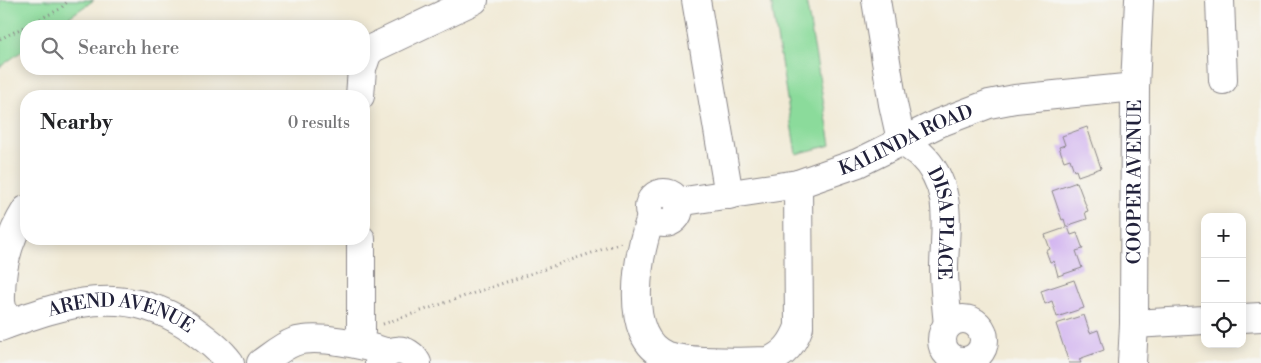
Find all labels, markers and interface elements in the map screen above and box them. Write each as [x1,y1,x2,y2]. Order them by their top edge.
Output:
search box [20,20,370,75]
icon: search [38,34,66,62]
text: Search here [78,36,179,60]
street label: KALINDA ROAD [835,99,976,181]
street label: COOPER AVENUE [1122,100,1147,265]
text: Nearby [40,110,113,136]
text: 0 results [288,113,350,133]
street label: DISA PLACE [922,163,958,280]
map controls [1201,213,1246,348]
button: + [1201,213,1246,258]
button: − [1201,258,1246,303]
street label: AREND AVENUE [44,289,198,338]
button: locate [1201,303,1246,348]

